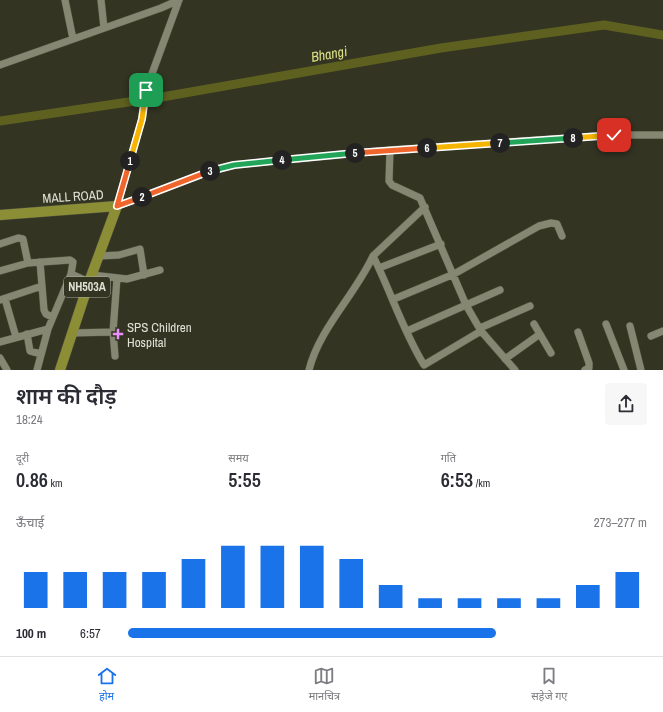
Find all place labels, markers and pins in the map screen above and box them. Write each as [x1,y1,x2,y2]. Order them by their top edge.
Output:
pin [129,73,163,107]
pin [597,118,631,152]
pin: 8 [563,128,583,148]
pin: 7 [490,133,510,153]
pin: 6 [417,138,437,158]
pin: 5 [345,143,365,163]
pin: 4 [272,150,292,170]
pin: 1 [120,151,140,171]
pin: 3 [200,161,220,181]
pin: 2 [132,187,152,207]
place label: SPS Children Hospital [127,319,192,351]
marker: SPS Children Hospital [112,328,124,340]

